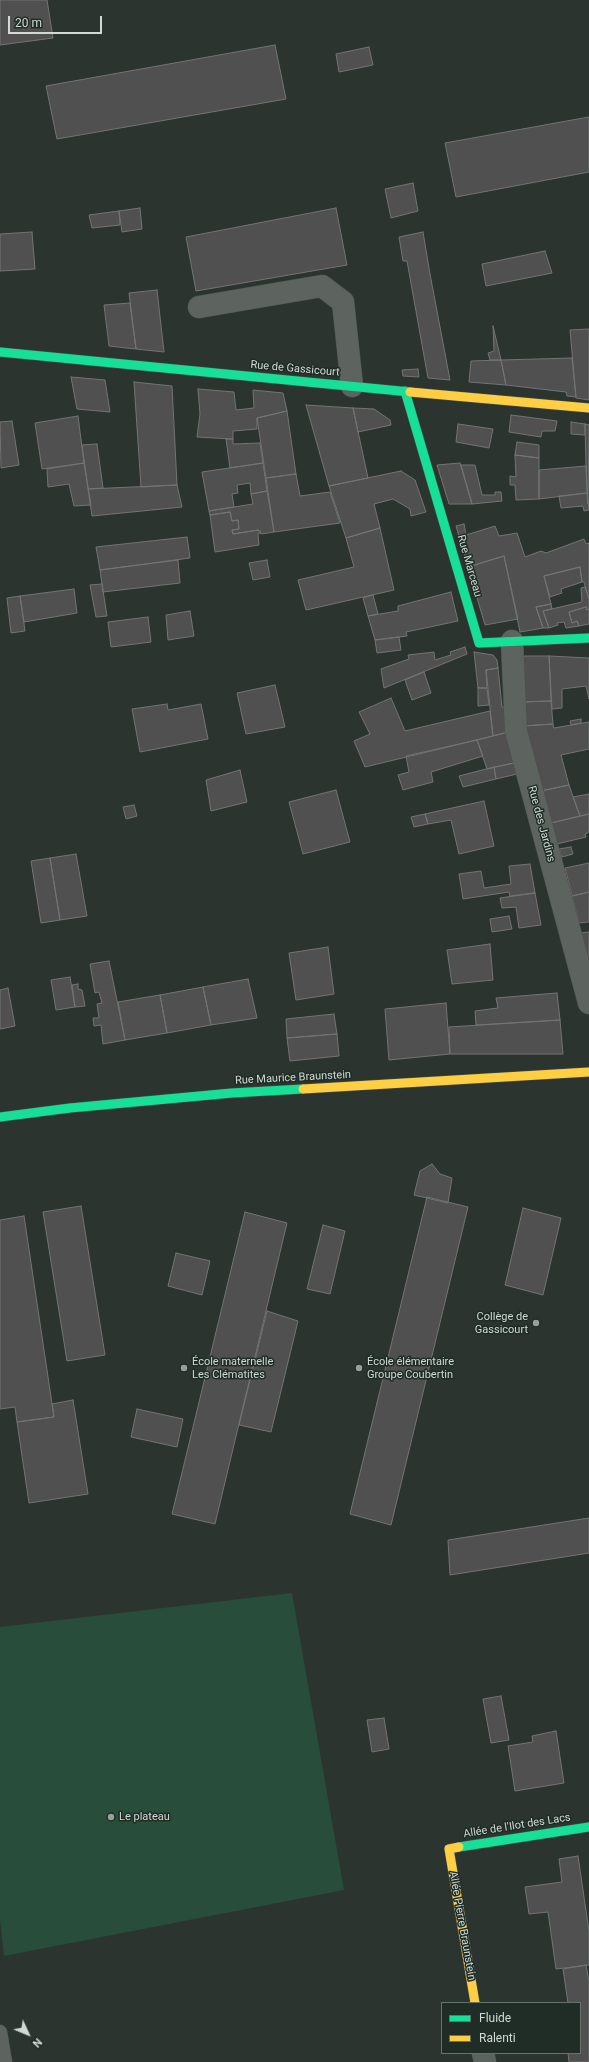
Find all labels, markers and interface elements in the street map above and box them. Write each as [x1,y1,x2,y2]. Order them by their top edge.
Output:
scale bar [10,8,104,34]
text: 20 m [15,16,42,30]
street label: Rue de Gassicourt [250,359,340,379]
street label: Rue Marceau [454,533,484,599]
street label: Rue des Jardins [525,785,557,863]
street label: Rue Maurice Braunstein [235,1068,351,1088]
place label: Collège de Gassicourt [475,1310,528,1336]
marker: Collège de Gassicourt [531,1318,541,1328]
place label: École maternelle Les Clématites [192,1355,273,1381]
place label: École élémentaire Groupe Coubertin [367,1355,454,1381]
marker: École maternelle Les Clématites [179,1363,189,1373]
marker: École élémentaire Groupe Coubertin [354,1363,364,1373]
place label: Le plateau [119,1810,170,1824]
street label: Allée de l'Ilot des Lacs [462,1811,572,1841]
marker: Le plateau [106,1812,116,1822]
street label: Allée Pierre Braunstein [446,1870,478,1982]
legend [441,2002,581,2054]
text: Fluide [479,2011,511,2025]
north arrow [8,2014,48,2054]
text: Ralenti [479,2031,516,2045]
text: N [30,2035,44,2050]

